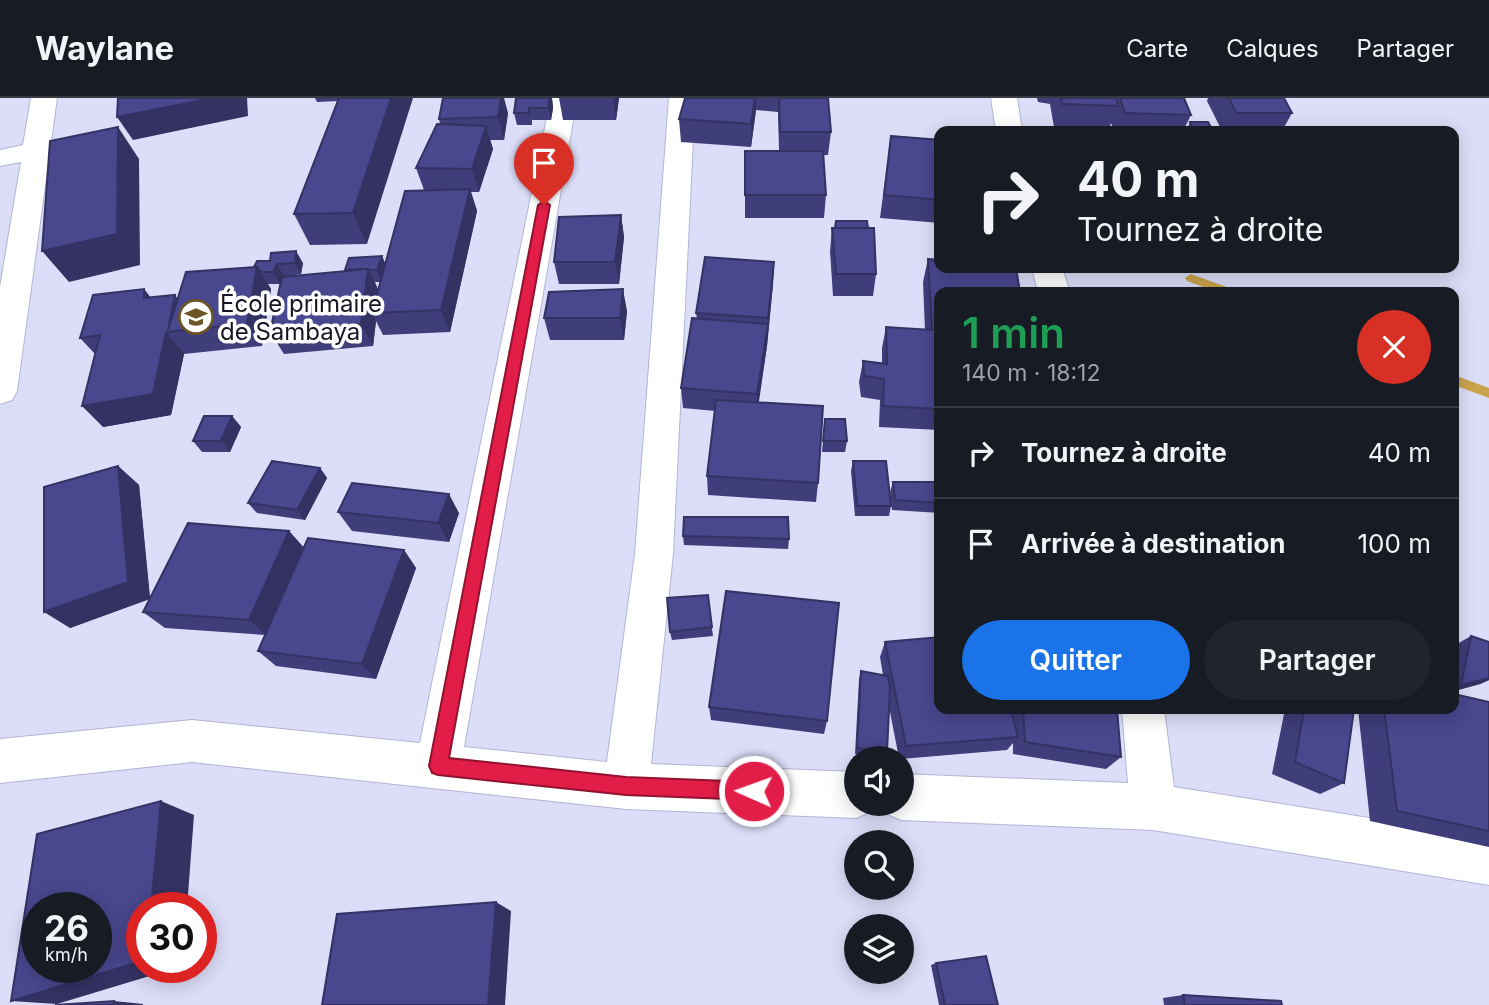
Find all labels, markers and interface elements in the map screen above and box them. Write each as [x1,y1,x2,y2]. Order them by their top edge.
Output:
text: Waylane [35,28,174,68]
text: Carte [1126,34,1188,63]
text: Calques [1226,34,1319,63]
text: Partager [1357,34,1454,63]
pin [514,133,574,205]
icon: arrive [525,144,563,182]
text: 40 m [1077,150,1200,209]
icon: right [962,154,1053,245]
text: Tournez à droite [1077,210,1323,249]
place label: École primaire de Sambaya [220,288,382,346]
school or university icon: École primaire de Sambaya [177,298,215,336]
text: 1 min [962,307,1065,358]
button: close [1357,310,1431,384]
text: 140 m · 18:12 [962,359,1101,387]
icon: right [962,434,1000,472]
text: Tournez à droite [1021,437,1227,468]
text: 40 m [1368,437,1431,468]
icon: arrive [962,525,1000,563]
text: Arrivée à destination [1021,528,1286,559]
text: 100 m [1358,528,1431,559]
button: Quitter [962,620,1190,700]
button: Partager [1204,620,1431,700]
map controls [844,746,914,984]
button: sound [844,746,914,816]
position arrow [717,754,791,828]
button: search [844,830,914,900]
speed limit sign: 30 [126,892,217,983]
text: 26 [44,907,89,949]
button: layers [844,914,914,984]
text: km/h [45,944,88,965]

